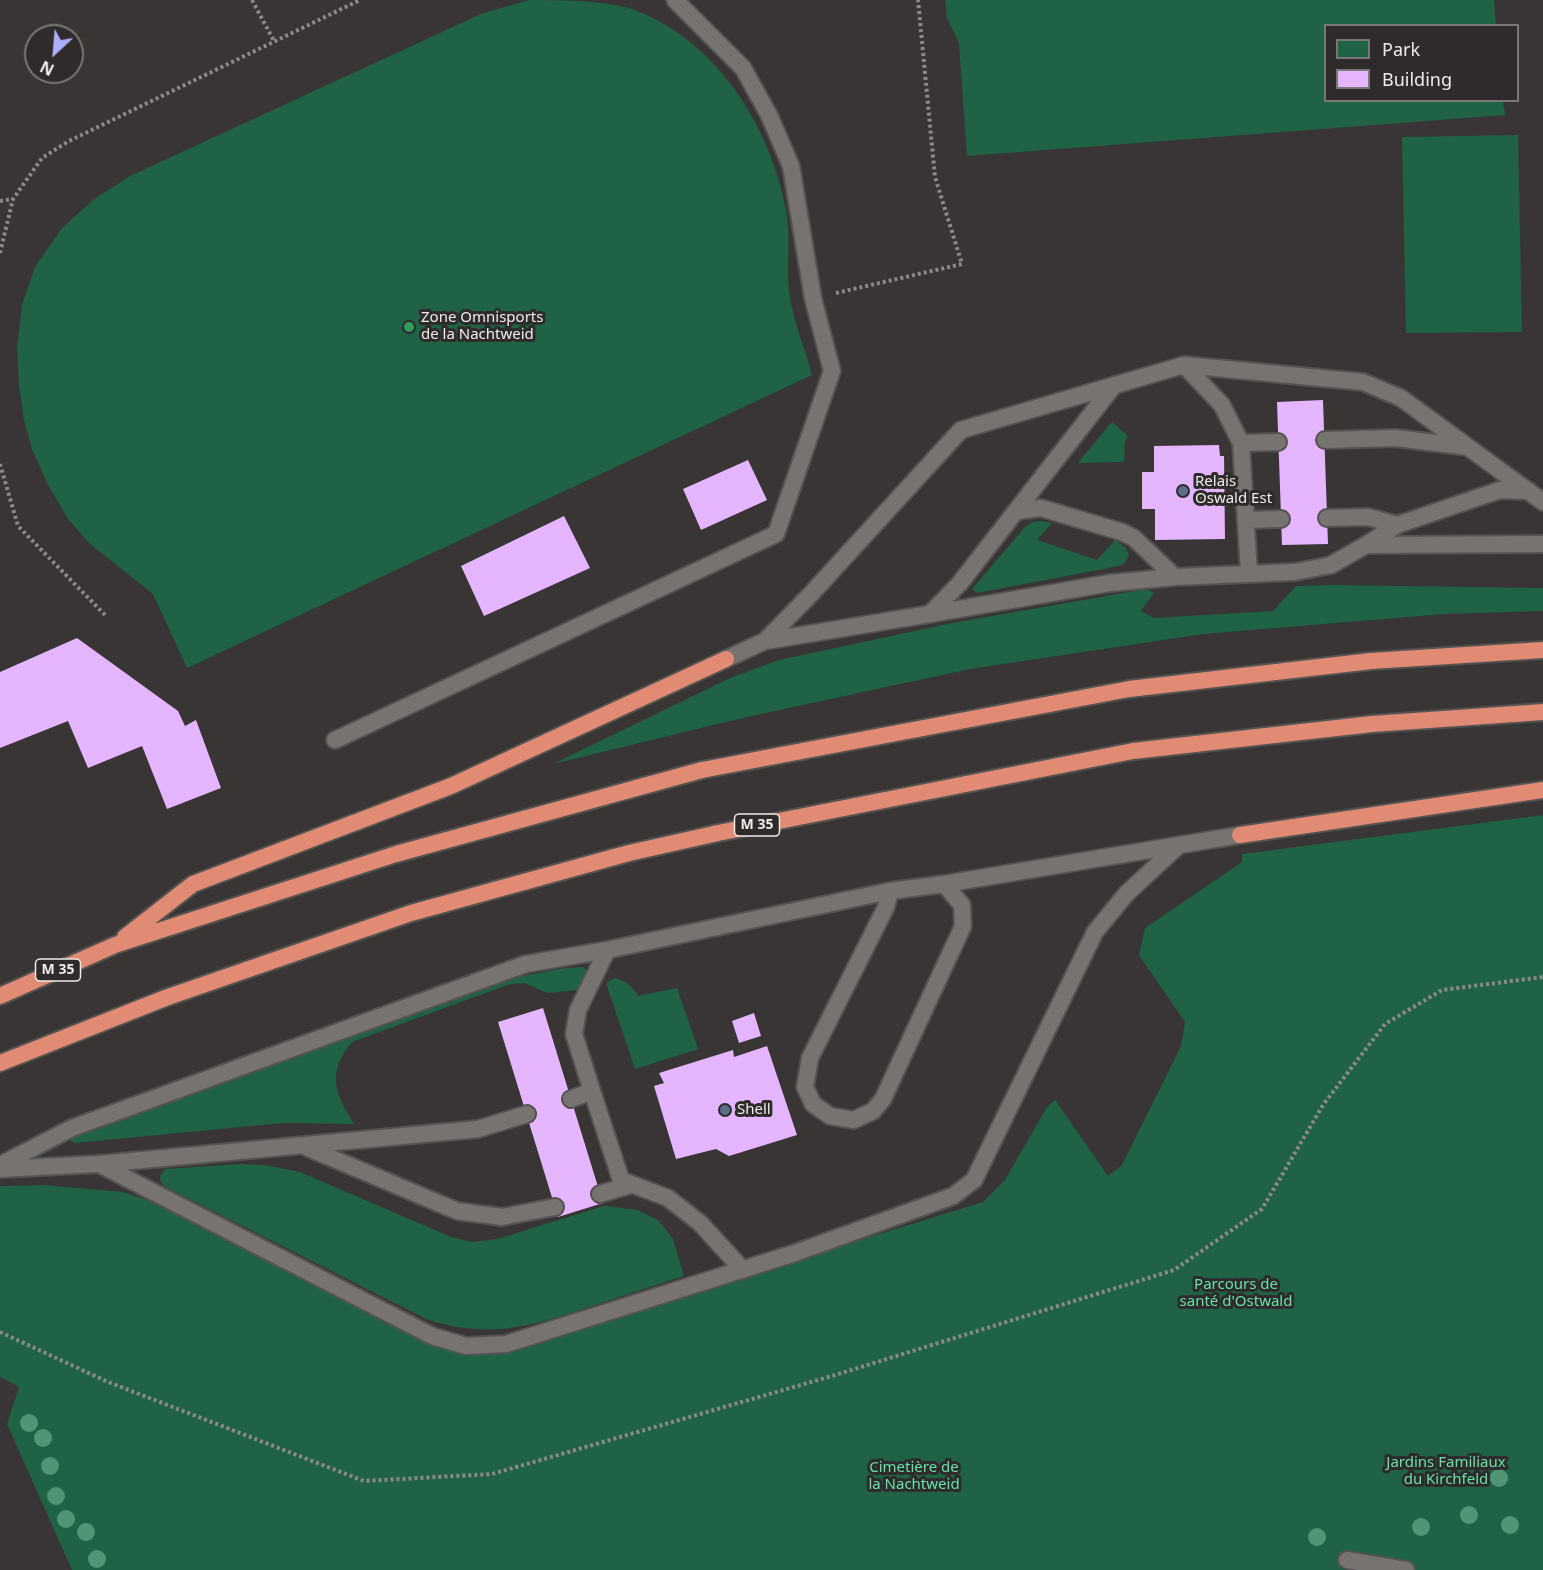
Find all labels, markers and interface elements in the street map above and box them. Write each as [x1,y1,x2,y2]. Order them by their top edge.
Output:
north arrow [24,24,84,84]
legend [1324,24,1519,102]
text: Park [1382,37,1420,61]
text: N [36,56,58,81]
text: Building [1382,67,1452,91]
place label: Zone Omnisports de la Nachtweid [421,309,543,344]
marker: Zone Omnisports de la Nachtweid [402,320,416,334]
place label: Relais Oswald Est [1195,473,1272,508]
marker: Relais Oswald Est [1176,484,1190,498]
road number: M 35 [734,814,780,836]
road number: M 35 [36,959,80,981]
place label: Shell [737,1101,771,1119]
marker: Shell [718,1103,732,1117]
park label: Parcours de santé d'Ostwald [1180,1276,1292,1311]
park label: Jardins Familiaux du Kirchfeld [1386,1454,1506,1489]
park label: Cimetière de la Nachtweid [868,1459,960,1494]

